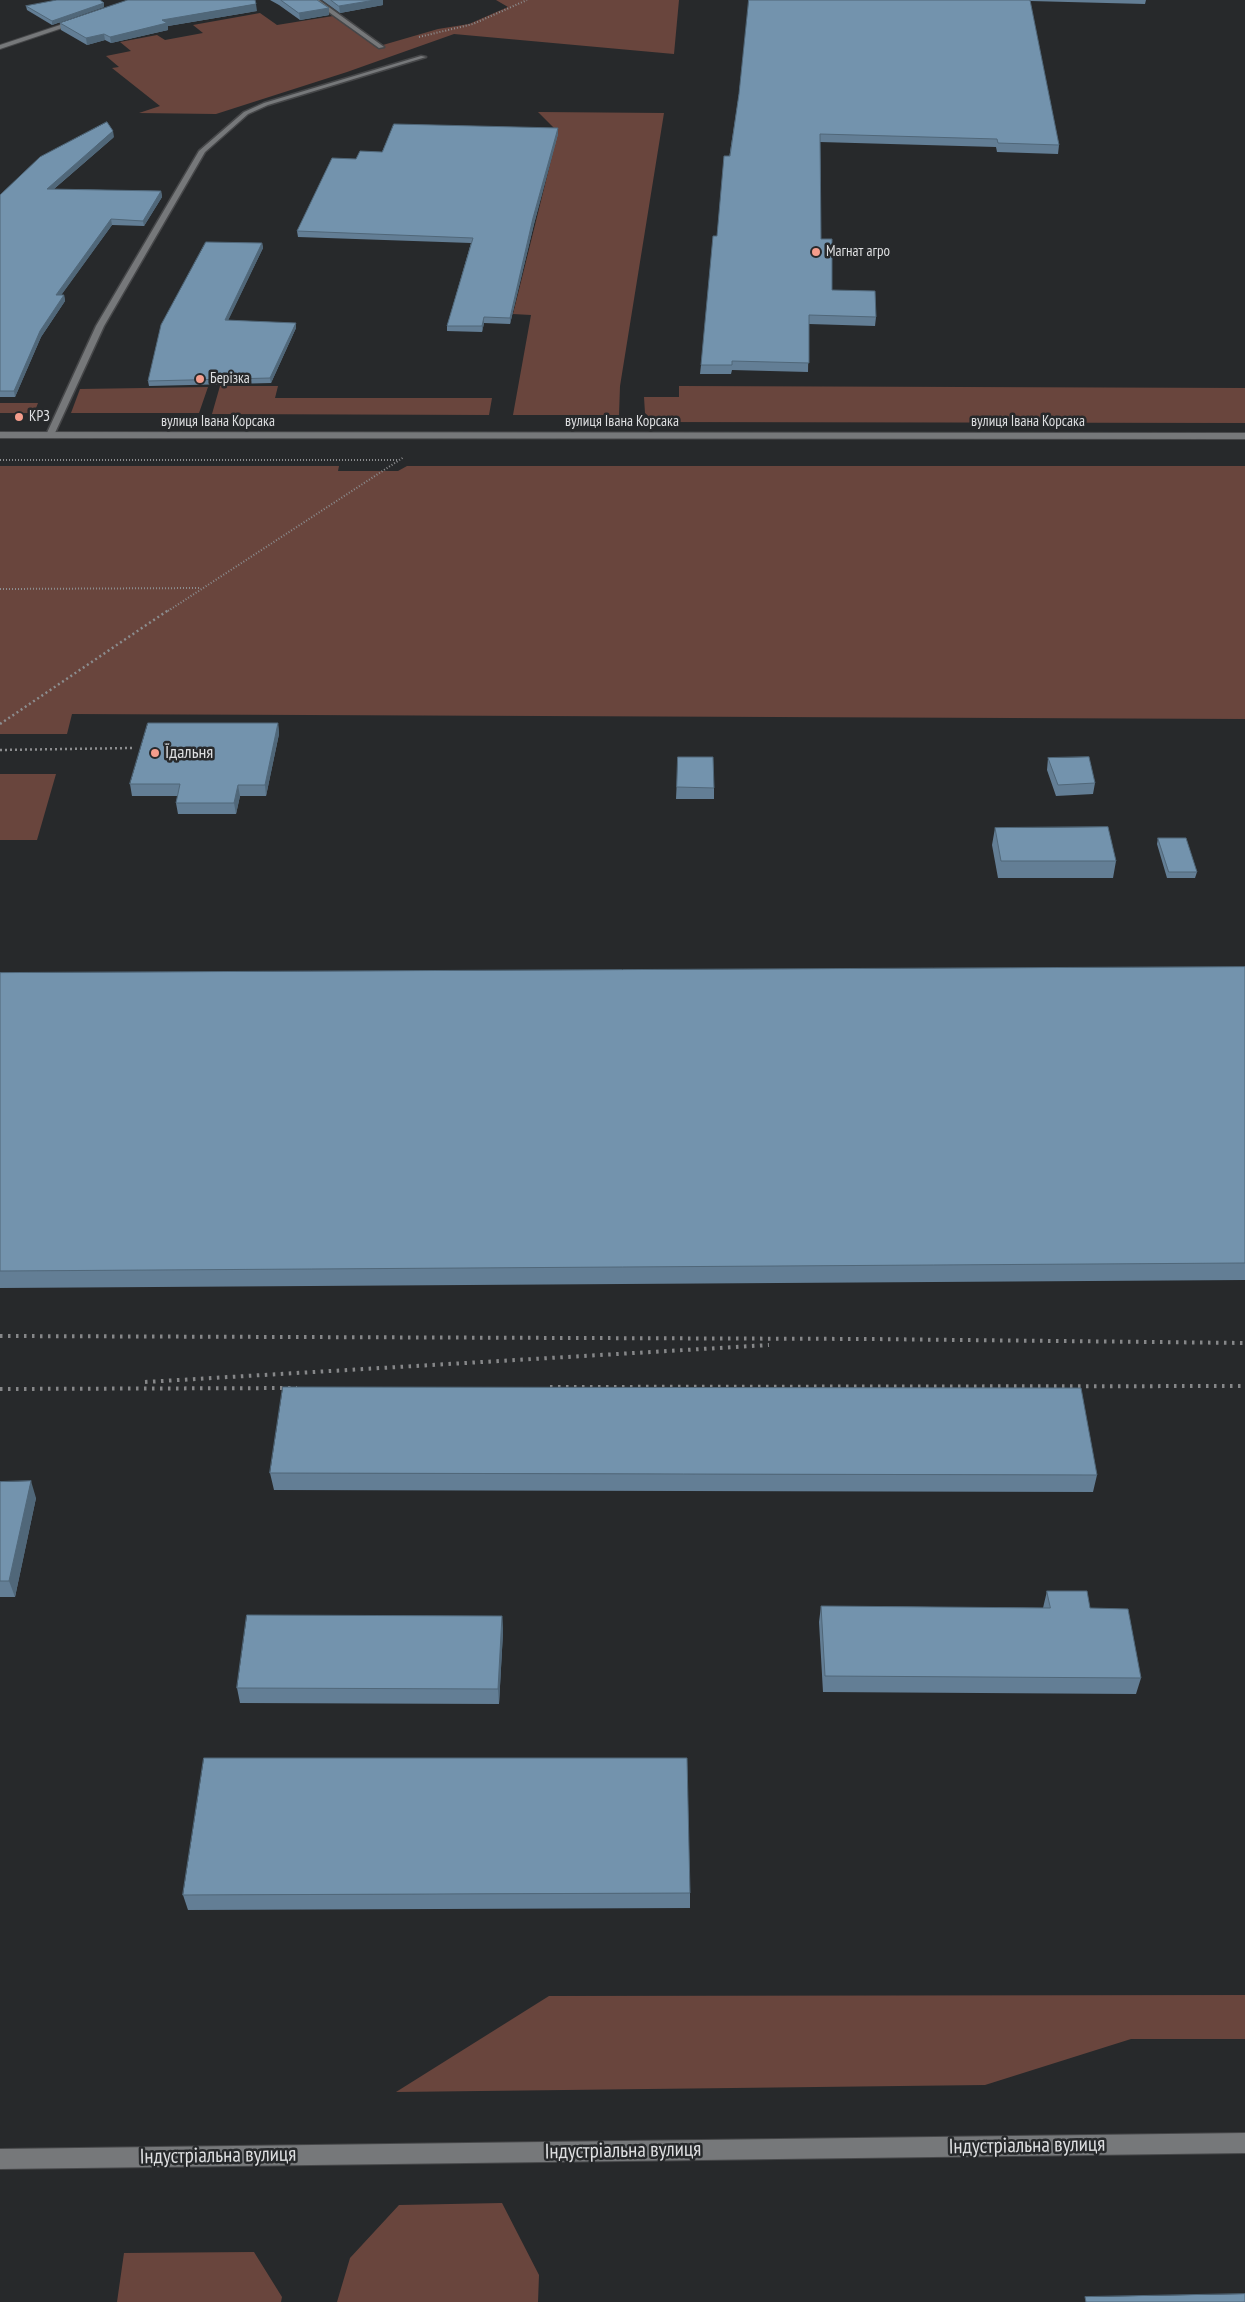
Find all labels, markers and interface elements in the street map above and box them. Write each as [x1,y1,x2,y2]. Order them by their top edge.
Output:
place label: Магнат агро [826,243,890,261]
marker: Магнат агро [810,246,822,258]
place label: Берізка [210,370,250,388]
marker: Берізка [194,373,206,385]
place label: КРЗ [29,408,50,426]
marker: КРЗ [13,411,25,423]
street label: вулиця Івана Корсака [161,413,275,431]
street label: вулиця Івана Корсака [565,413,679,431]
street label: вулиця Івана Корсака [971,413,1085,431]
place label: Їдальня [165,742,213,764]
marker: Їдальня [149,747,161,759]
street label: Індустріальна вулиця [948,2132,1106,2160]
street label: Індустріальна вулиця [544,2137,702,2165]
street label: Індустріальна вулиця [139,2142,297,2170]

